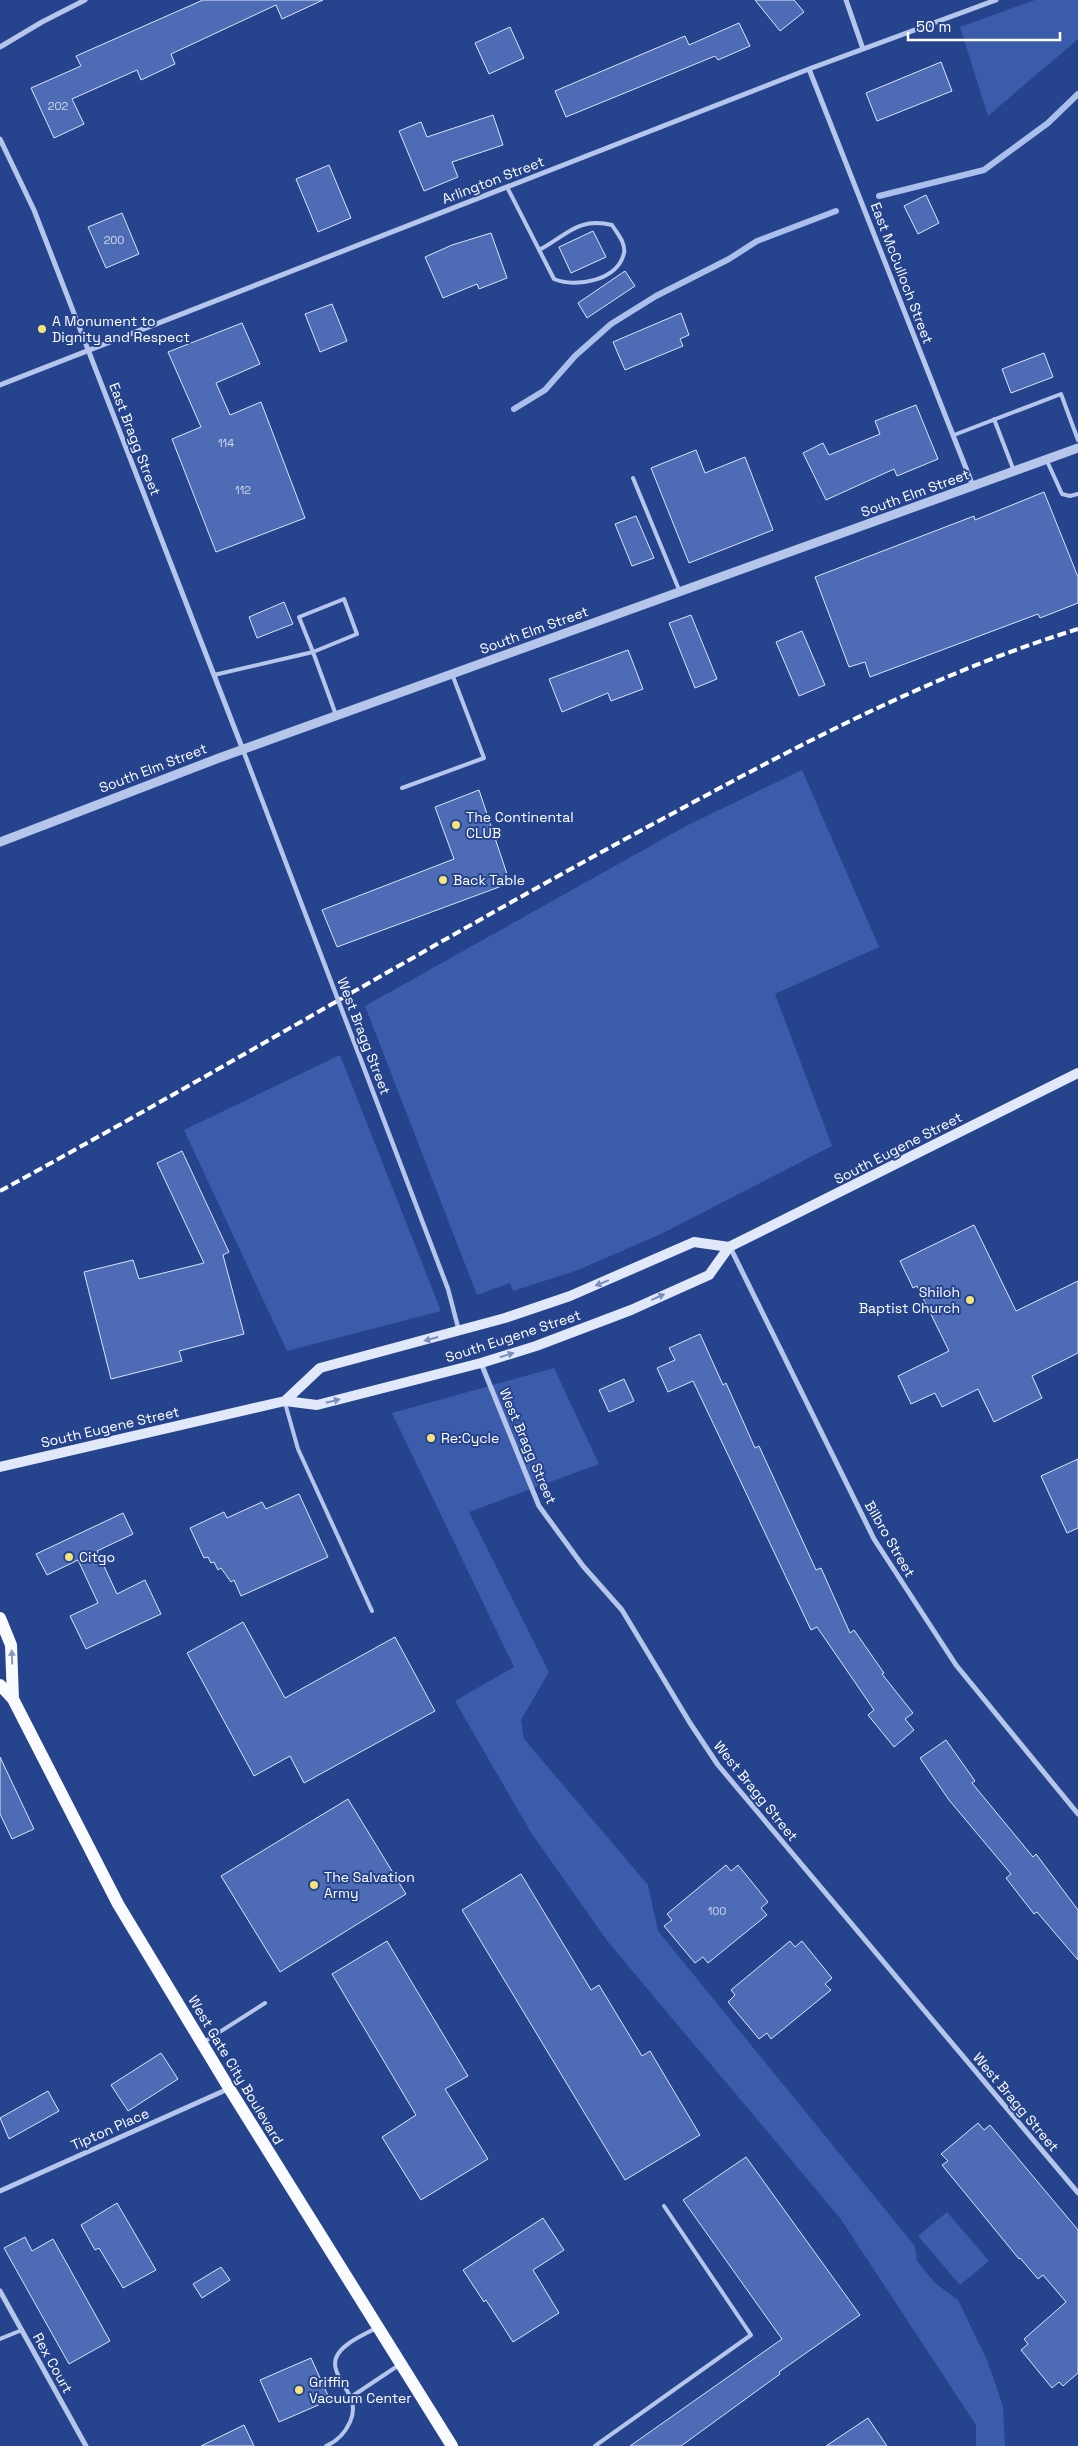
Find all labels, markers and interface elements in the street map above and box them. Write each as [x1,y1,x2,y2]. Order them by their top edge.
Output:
scale bar [908,10,1060,42]
text: 50 m [916,17,951,36]
house number: 202 [48,99,69,113]
street label: Arlington Street [439,152,547,208]
street label: East McCulloch Street [867,200,937,346]
house number: 200 [104,233,124,247]
place label: A Monument to Dignity and Respect [52,312,190,346]
marker: A Monument to Dignity and Respect [36,323,48,335]
street label: East Bragg Street [105,380,165,498]
house number: 114 [218,436,234,450]
street label: South Elm Street [858,465,972,521]
house number: 112 [235,483,251,497]
street label: South Elm Street [477,602,591,658]
street label: South Elm Street [96,739,210,797]
place label: The Continental CLUB [466,808,574,842]
marker: The Continental CLUB [450,819,462,831]
place label: Back Table [453,871,525,889]
marker: Back Table [437,874,449,886]
street label: West Bragg Street [333,975,395,1097]
street label: South Eugene Street [831,1108,965,1188]
one-way arrow [595,1279,609,1287]
place label: Shiloh Baptist Church [859,1283,960,1317]
one-way arrow [651,1293,666,1302]
marker: Shiloh Baptist Church [964,1294,976,1306]
street label: South Eugene Street [443,1306,583,1366]
one-way arrow [423,1335,439,1343]
one-way arrow [499,1351,514,1358]
street label: West Bragg Street [495,1385,561,1507]
one-way arrow [325,1397,340,1405]
street label: South Eugene Street [39,1402,181,1452]
place label: Re:Cycle [441,1429,499,1447]
marker: Re:Cycle [425,1432,437,1444]
street label: Bilbro Street [861,1498,919,1580]
place label: Citgo [79,1548,115,1566]
marker: Citgo [63,1551,75,1563]
one-way arrow [7,1649,15,1665]
street label: West Bragg Street [710,1737,802,1845]
place label: The Salvation Army [324,1868,415,1902]
marker: The Salvation Army [308,1879,320,1891]
house number: 100 [708,1904,726,1918]
street label: West Gate City Boulevard [184,1992,288,2148]
street label: West Bragg Street [969,2049,1063,2155]
street label: Tipton Place [68,2104,152,2154]
street label: Rex Court [29,2330,77,2396]
place label: Griffin Vacuum Center [309,2373,412,2407]
marker: Griffin Vacuum Center [293,2384,305,2396]

